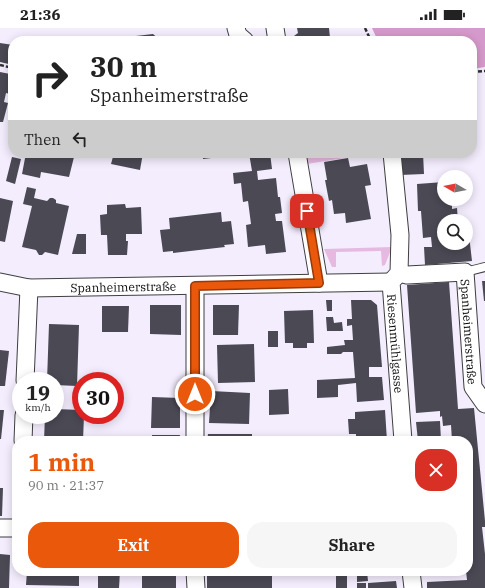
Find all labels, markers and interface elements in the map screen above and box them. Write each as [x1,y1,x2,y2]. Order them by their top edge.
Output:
text: 21:36 [20,5,61,24]
text: 30 m [90,48,157,85]
icon: right [24,52,76,104]
text: Spanheimerstraße [90,84,248,107]
icon: left [69,128,91,150]
text: Then [24,130,61,149]
north arrow [437,170,473,206]
map controls [437,170,473,250]
pin [290,194,324,228]
icon: arrive [296,200,318,222]
button: search [437,214,473,250]
street label: Spanheimerstraße [70,278,176,295]
street label: Spanheimerstraße [458,278,480,385]
street label: Riesenmühlgasse [384,293,407,394]
speed limit sign: 30 [72,372,124,424]
position arrow [174,373,216,415]
text: 19 [26,379,50,406]
text: km/h [25,401,51,414]
text: 1 min [28,446,95,478]
button: close [415,449,457,491]
text: 90 m · 21:37 [28,477,104,494]
button: Exit [28,522,239,568]
button: Share [247,522,457,568]

